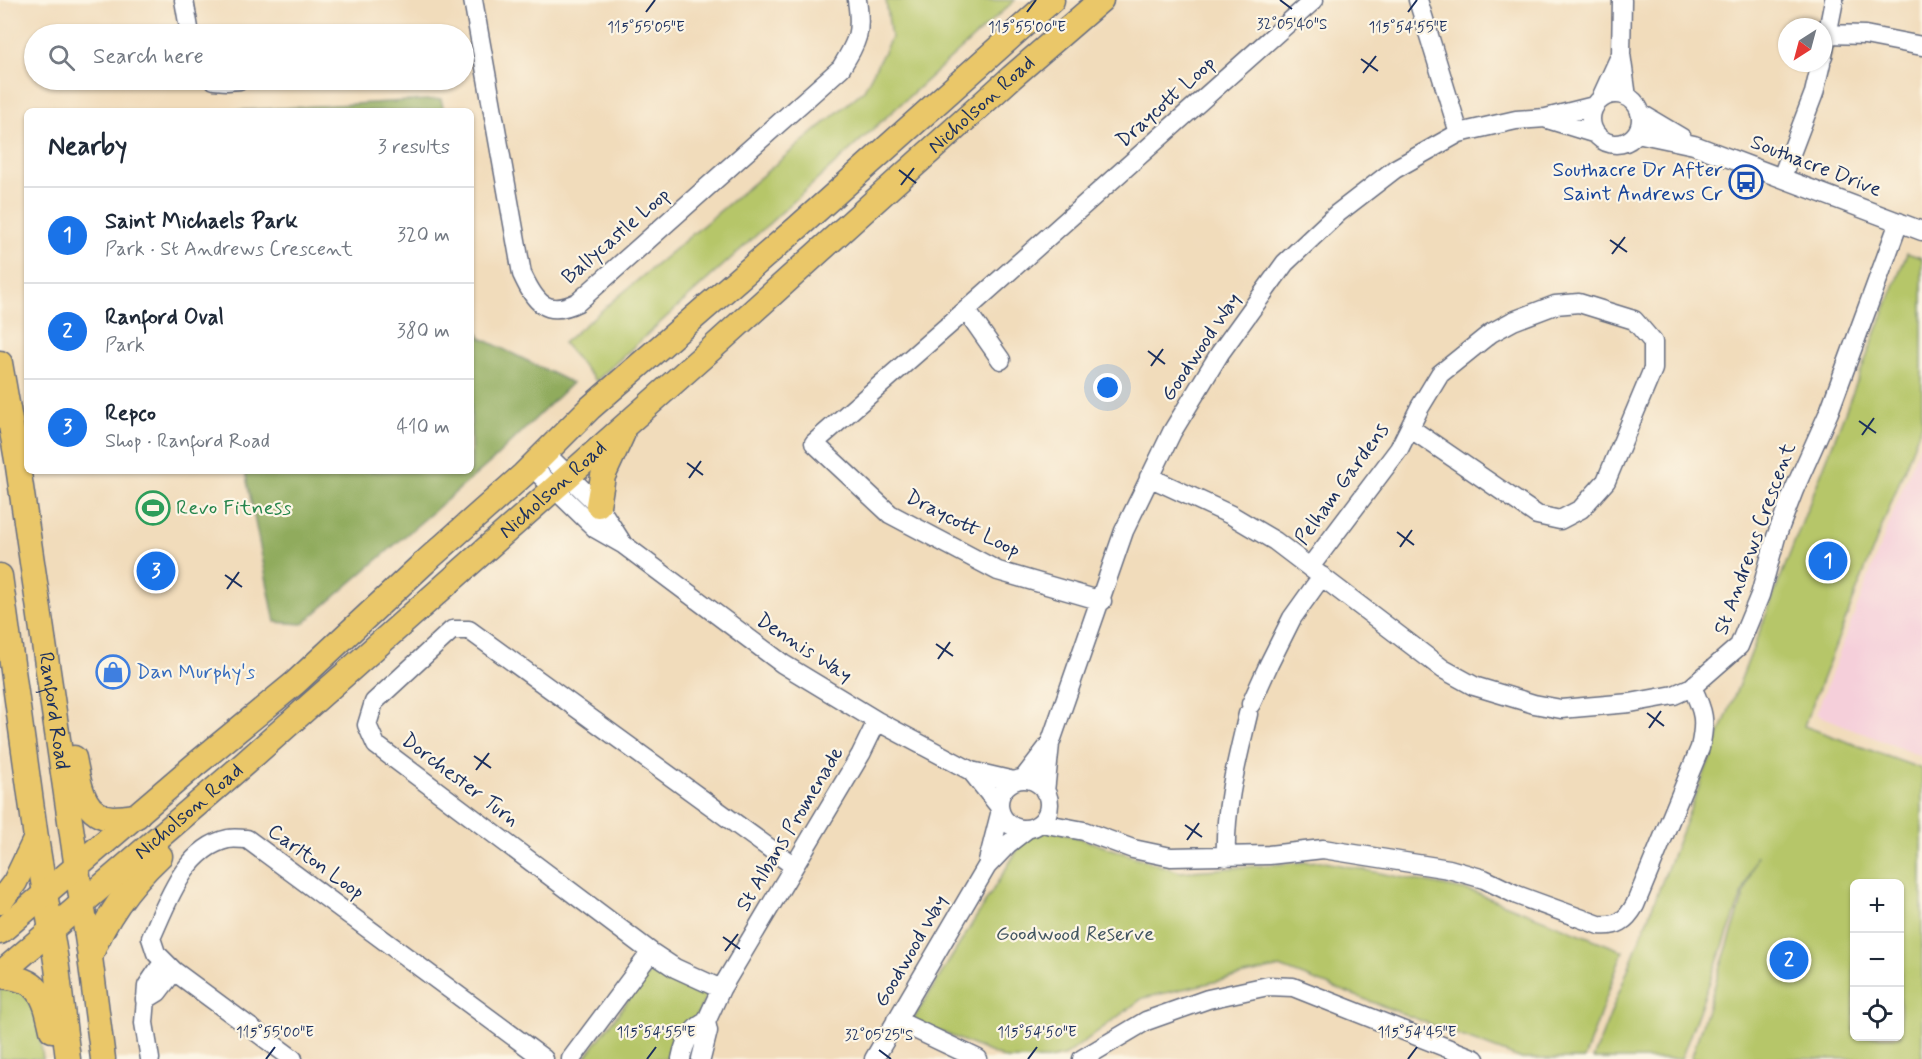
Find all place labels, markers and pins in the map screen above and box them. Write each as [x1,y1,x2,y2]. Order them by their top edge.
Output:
place label: Southacre Dr After Saint Andrews Cr [1553,156,1723,208]
bus stop icon: Southacre Dr After Saint Andrews Cr [1728,164,1764,200]
sports icon: Revo Fitness [135,490,171,526]
place label: Revo Fitness [176,494,291,522]
pin: 1 [1808,538,1848,584]
pin: 3 [136,548,176,594]
shop icon: Dan Murphy's [95,654,131,690]
place label: Dan Murphy's [136,658,255,686]
pin: 2 [1770,938,1808,982]

